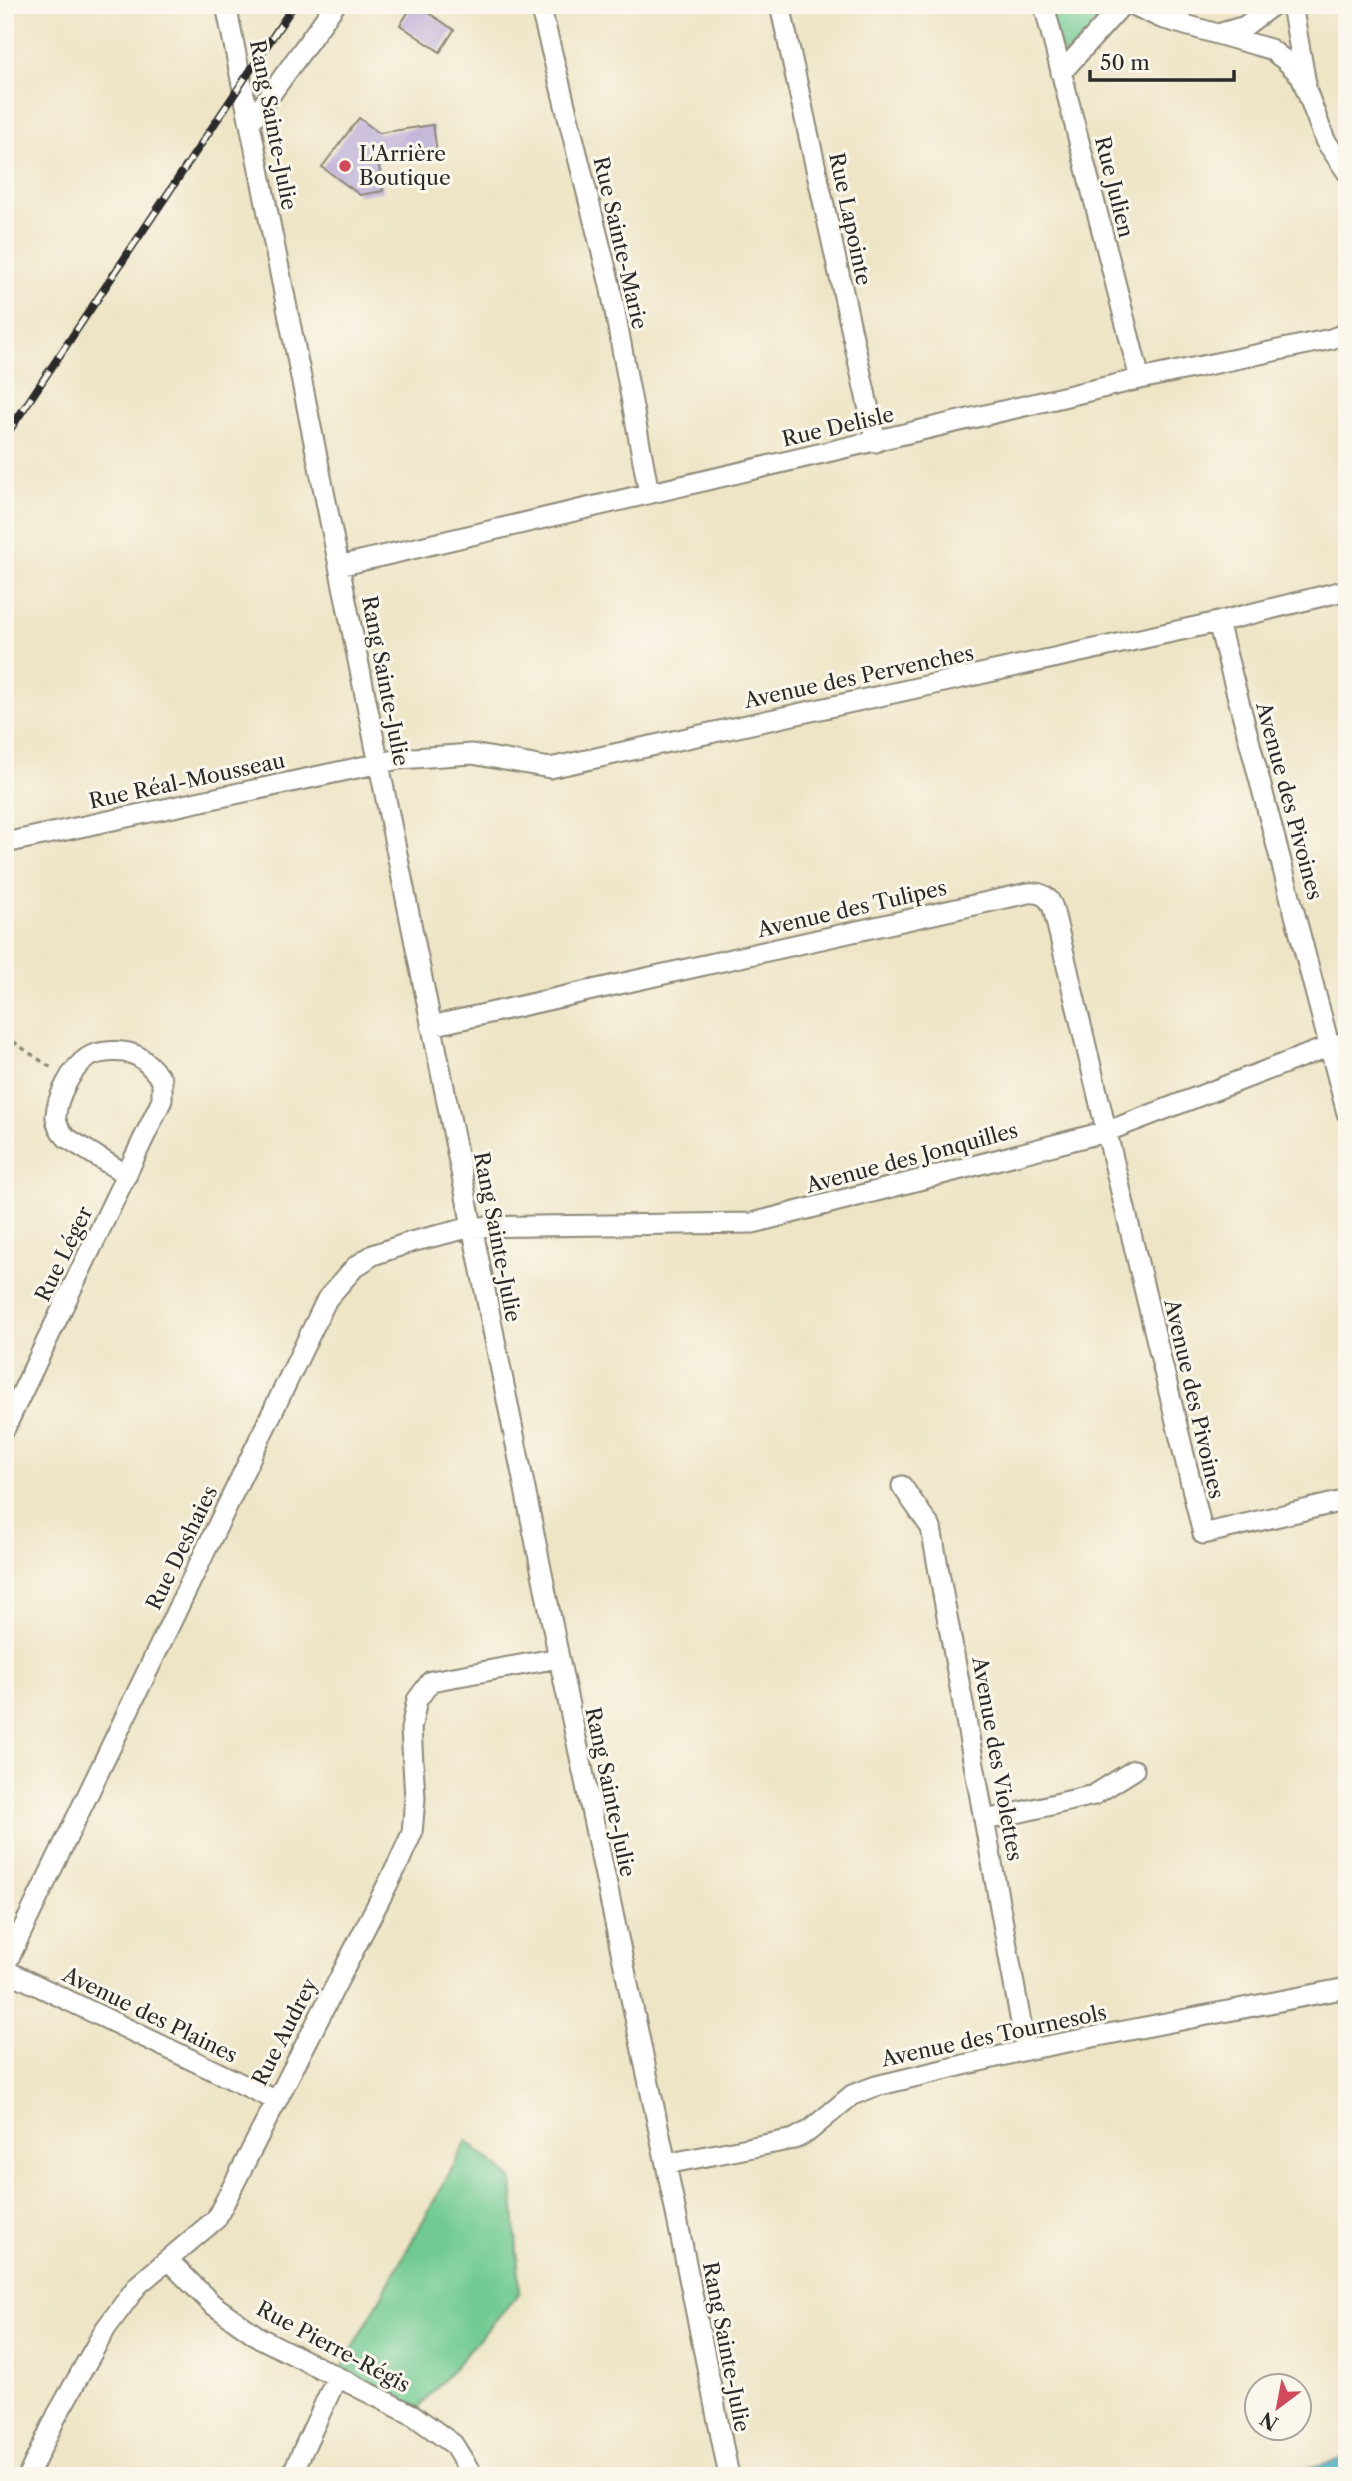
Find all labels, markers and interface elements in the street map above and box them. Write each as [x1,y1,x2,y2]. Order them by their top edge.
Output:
street label: Rang Sainte-Julie [245,38,302,212]
scale bar [1090,38,1233,82]
text: 50 m [1100,50,1150,75]
street label: Rue Julien [1090,134,1139,240]
place label: L'Arrière Boutique [359,141,451,190]
street label: Rue Lapointe [824,150,877,288]
street label: Rue Sainte-Marie [588,154,653,332]
marker: L'Arrière Boutique [337,158,353,174]
street label: Rue Delisle [779,401,896,452]
street label: Rang Sainte-Julie [357,594,414,768]
street label: Avenue des Pervenches [741,640,976,713]
street label: Avenue des Pivoines [1251,698,1328,902]
street label: Rue Réal-Mousseau [86,747,287,814]
street label: Avenue des Tulipes [754,875,949,943]
street label: Avenue des Jonquilles [802,1117,1020,1198]
street label: Rang Sainte-Julie [469,1150,526,1324]
street label: Rue Léger [30,1202,97,1305]
street label: Avenue des Pivoines [1159,1296,1230,1501]
street label: Rue Deshaies [141,1482,222,1614]
street label: Avenue des Violettes [967,1654,1028,1863]
street label: Rang Sainte-Julie [580,1705,641,1879]
street label: Avenue des Plaines [58,1961,242,2068]
street label: Rue Audrey [247,1974,322,2090]
street label: Avenue des Tournesols [878,1999,1109,2072]
street label: Rang Sainte-Julie [698,2260,755,2434]
street label: Rue Pierre-Régis [252,2296,414,2397]
north arrow [1244,2372,1314,2442]
text: N [1256,2407,1282,2435]

